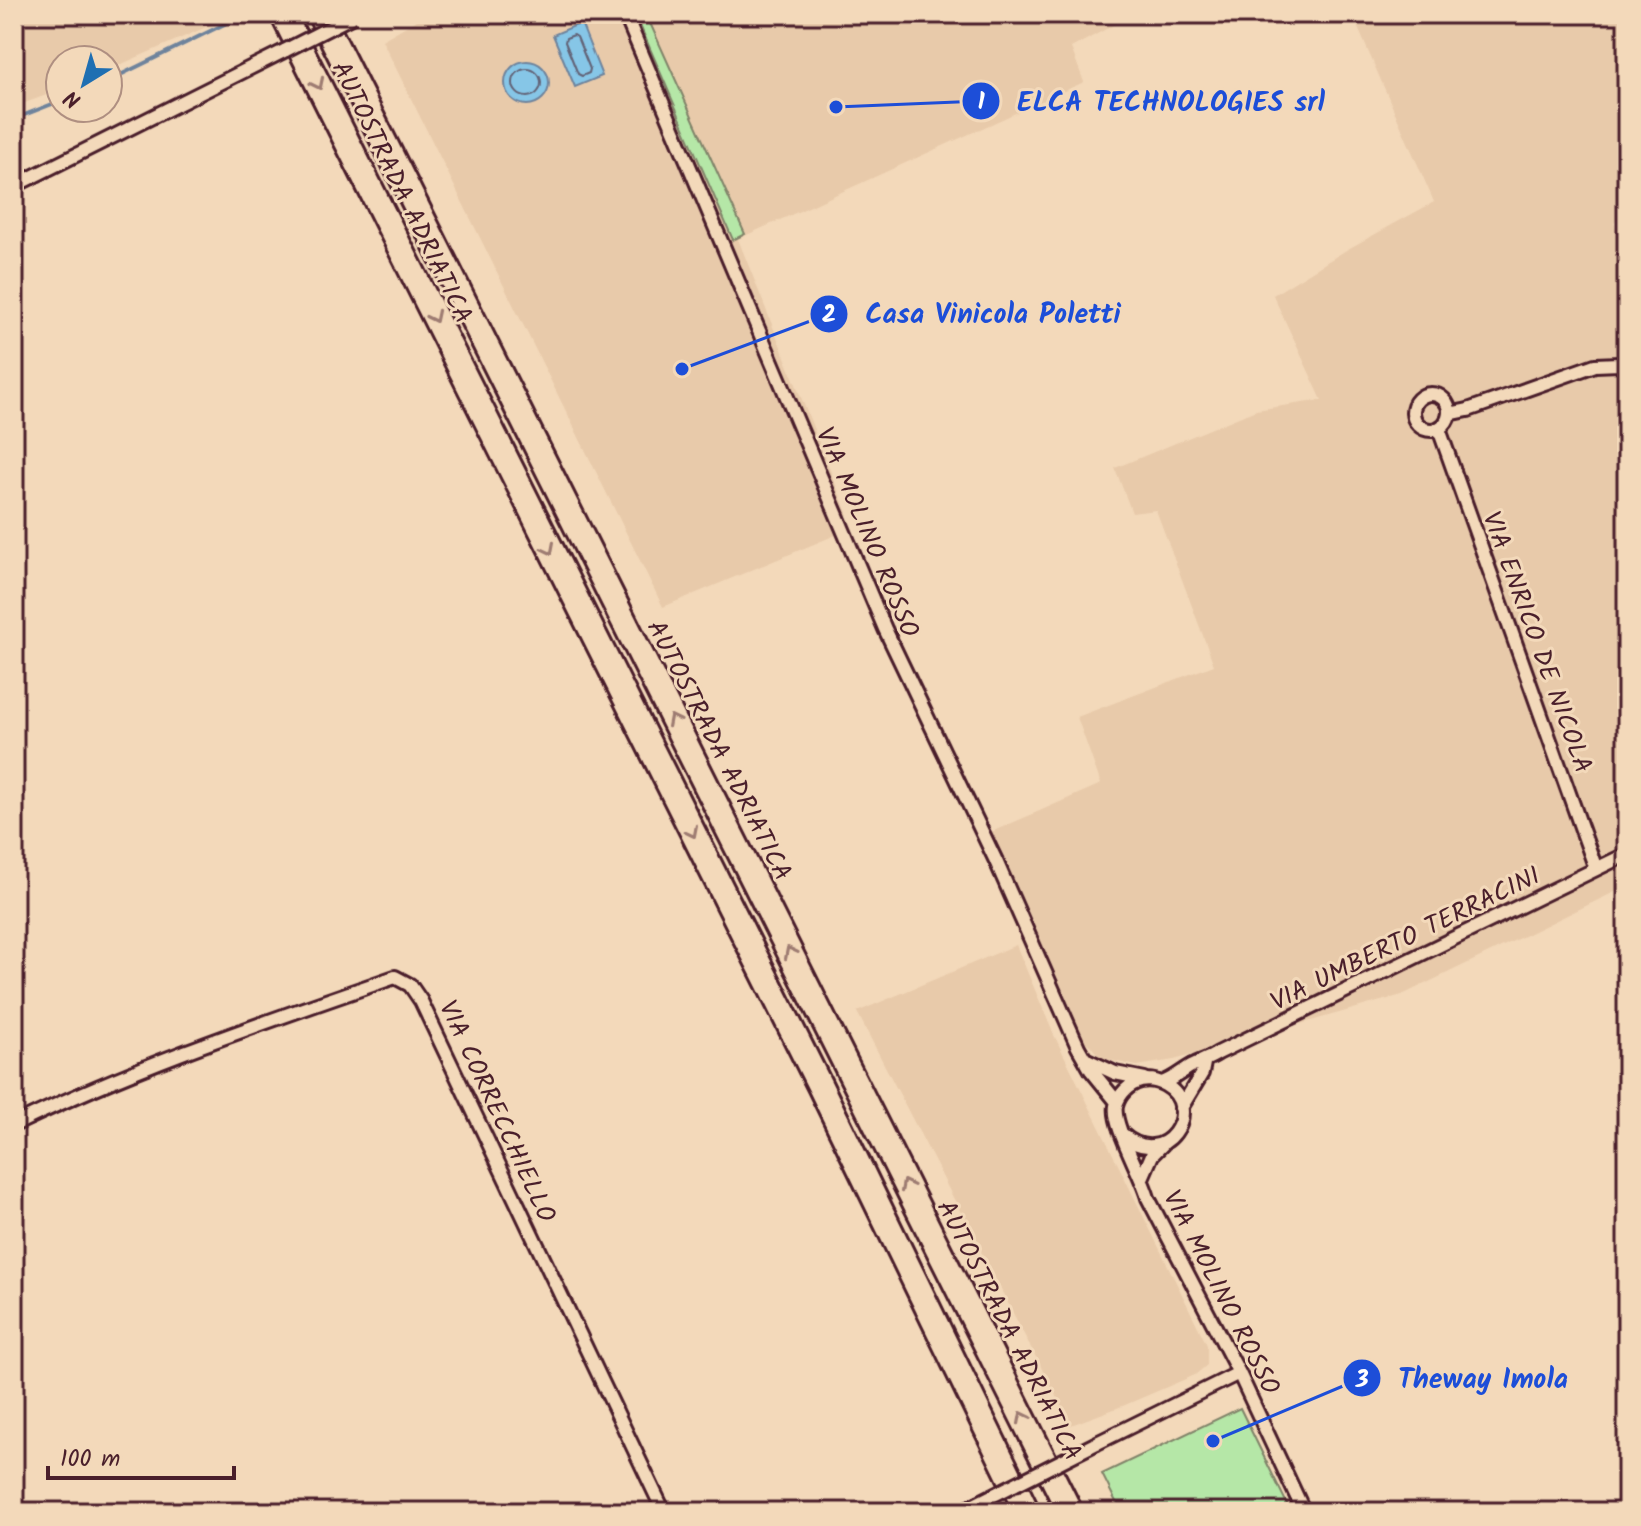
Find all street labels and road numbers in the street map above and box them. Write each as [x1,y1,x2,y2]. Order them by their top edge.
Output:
street label: AUTOSTRADA ADRIATICA [319,54,483,331]
street label: VIA MOLINO ROSSO [803,421,930,645]
street label: VIA ENRICO DE NICOLA [1469,506,1603,779]
street label: AUTOSTRADA ADRIATICA [634,613,802,889]
street label: VIA UMBERTO TERRACINI [1264,856,1548,1024]
street label: VIA CORRECCHIELLO [426,994,566,1230]
street label: VIA MOLINO ROSSO [1150,1183,1290,1403]
street label: AUTOSTRADA ADRIATICA [924,1193,1092,1469]

